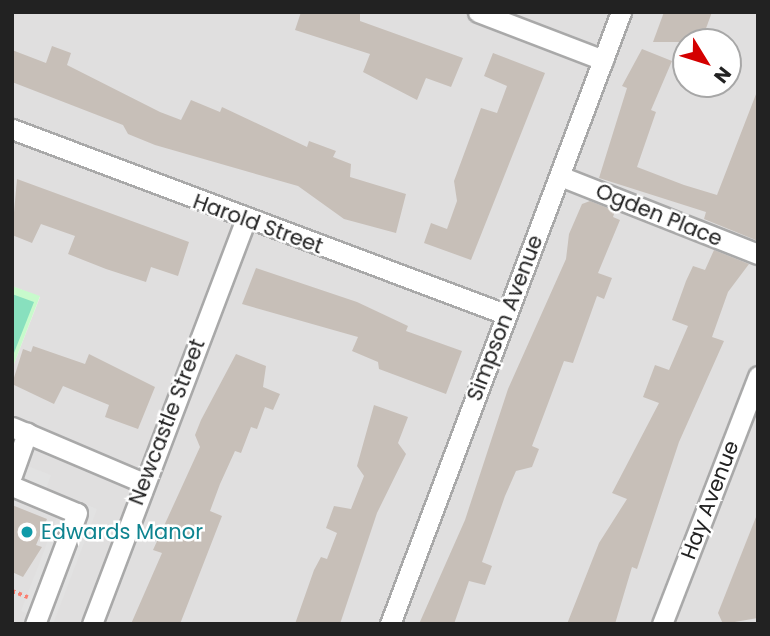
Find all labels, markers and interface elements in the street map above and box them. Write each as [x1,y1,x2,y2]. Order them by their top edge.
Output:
north arrow [672,28,742,98]
text: N [707,61,737,89]
street label: Ogden Place [592,178,726,252]
street label: Harold Street [190,189,326,259]
street label: Simpson Avenue [462,232,548,404]
street label: Newcastle Street [124,335,210,509]
street label: Hay Avenue [676,437,744,563]
place label: Edwards Manor [41,519,203,545]
marker: Edwards Manor [19,524,35,540]

